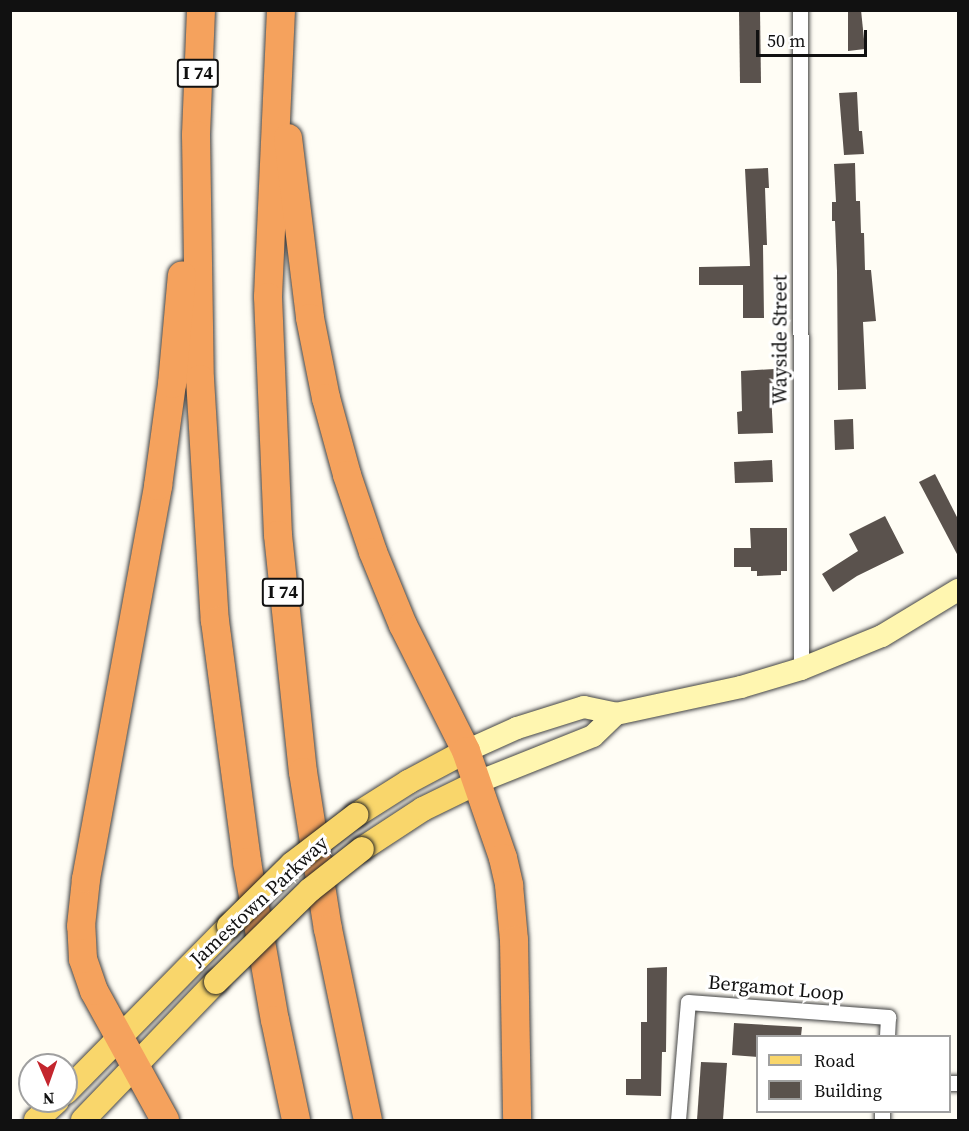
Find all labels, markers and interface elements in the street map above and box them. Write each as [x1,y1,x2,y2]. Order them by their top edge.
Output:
scale bar [759,18,870,56]
text: 50 m [767,28,805,53]
road number: I 74 [176,58,220,88]
street label: Wayside Street [768,275,792,405]
road number: I 74 [260,577,306,607]
street label: Jamestown Parkway [185,831,333,971]
street label: Bergamot Loop [707,970,845,1006]
legend [756,1035,951,1113]
text: Road [814,1048,855,1073]
north arrow [18,1053,78,1113]
text: Building [814,1078,882,1103]
text: N [42,1088,55,1110]

